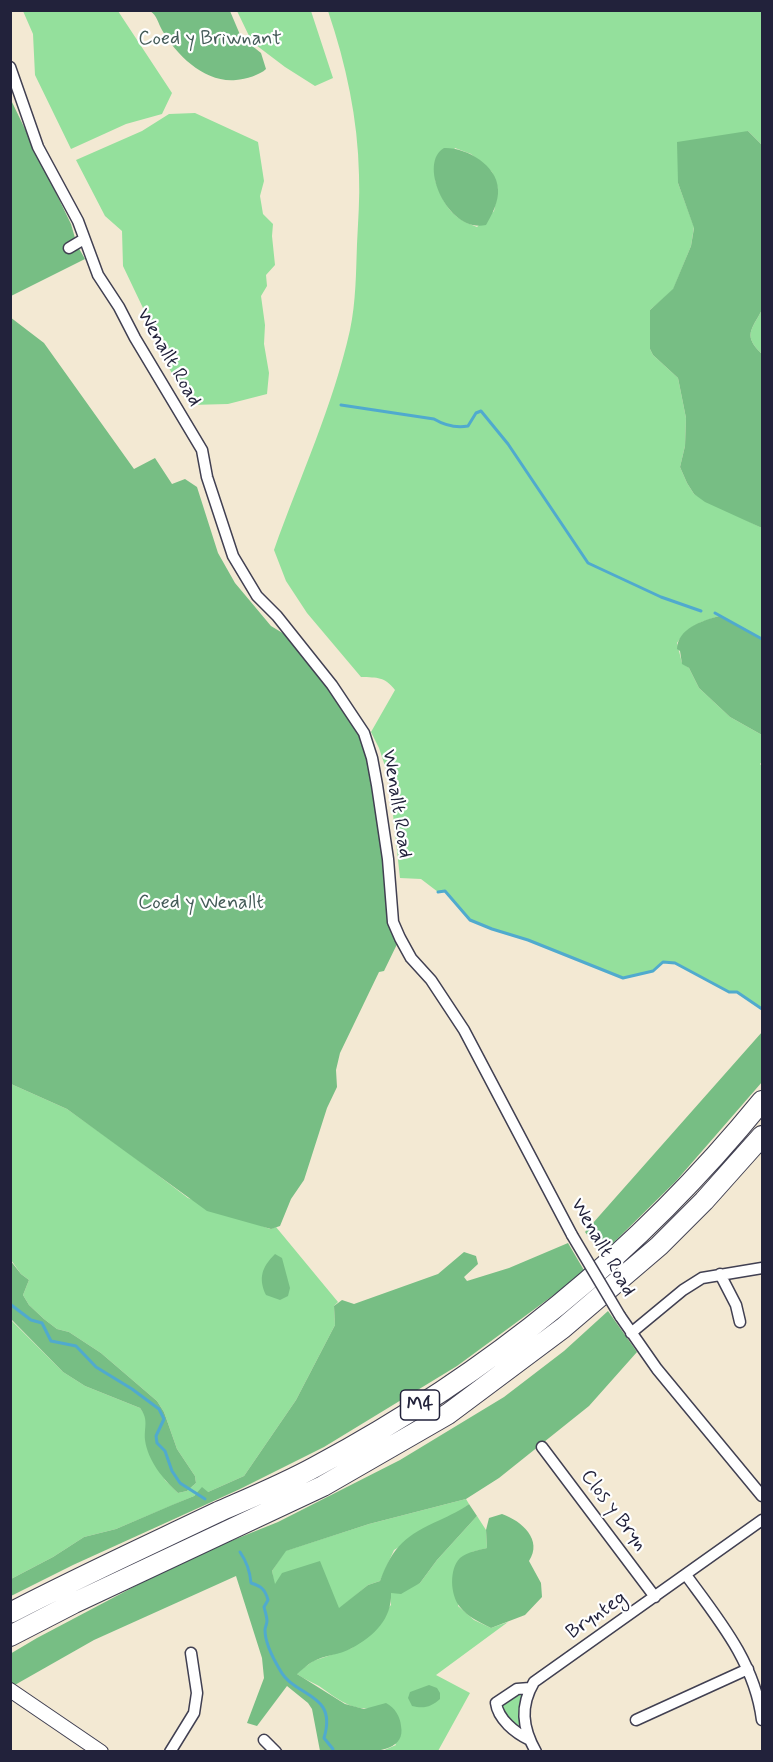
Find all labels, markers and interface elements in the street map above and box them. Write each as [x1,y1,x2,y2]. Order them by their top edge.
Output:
park label: Coed y Briwnant [138,28,282,52]
street label: Wenallt Road [130,305,206,411]
street label: Wenallt Road [376,748,416,860]
park label: Coed y Wenallt [138,892,264,916]
street label: Wenallt Road [564,1195,640,1301]
road number: M4 [400,1390,440,1420]
street label: Clos y Bryn [575,1465,651,1557]
street label: Brynteg [562,1587,632,1645]

